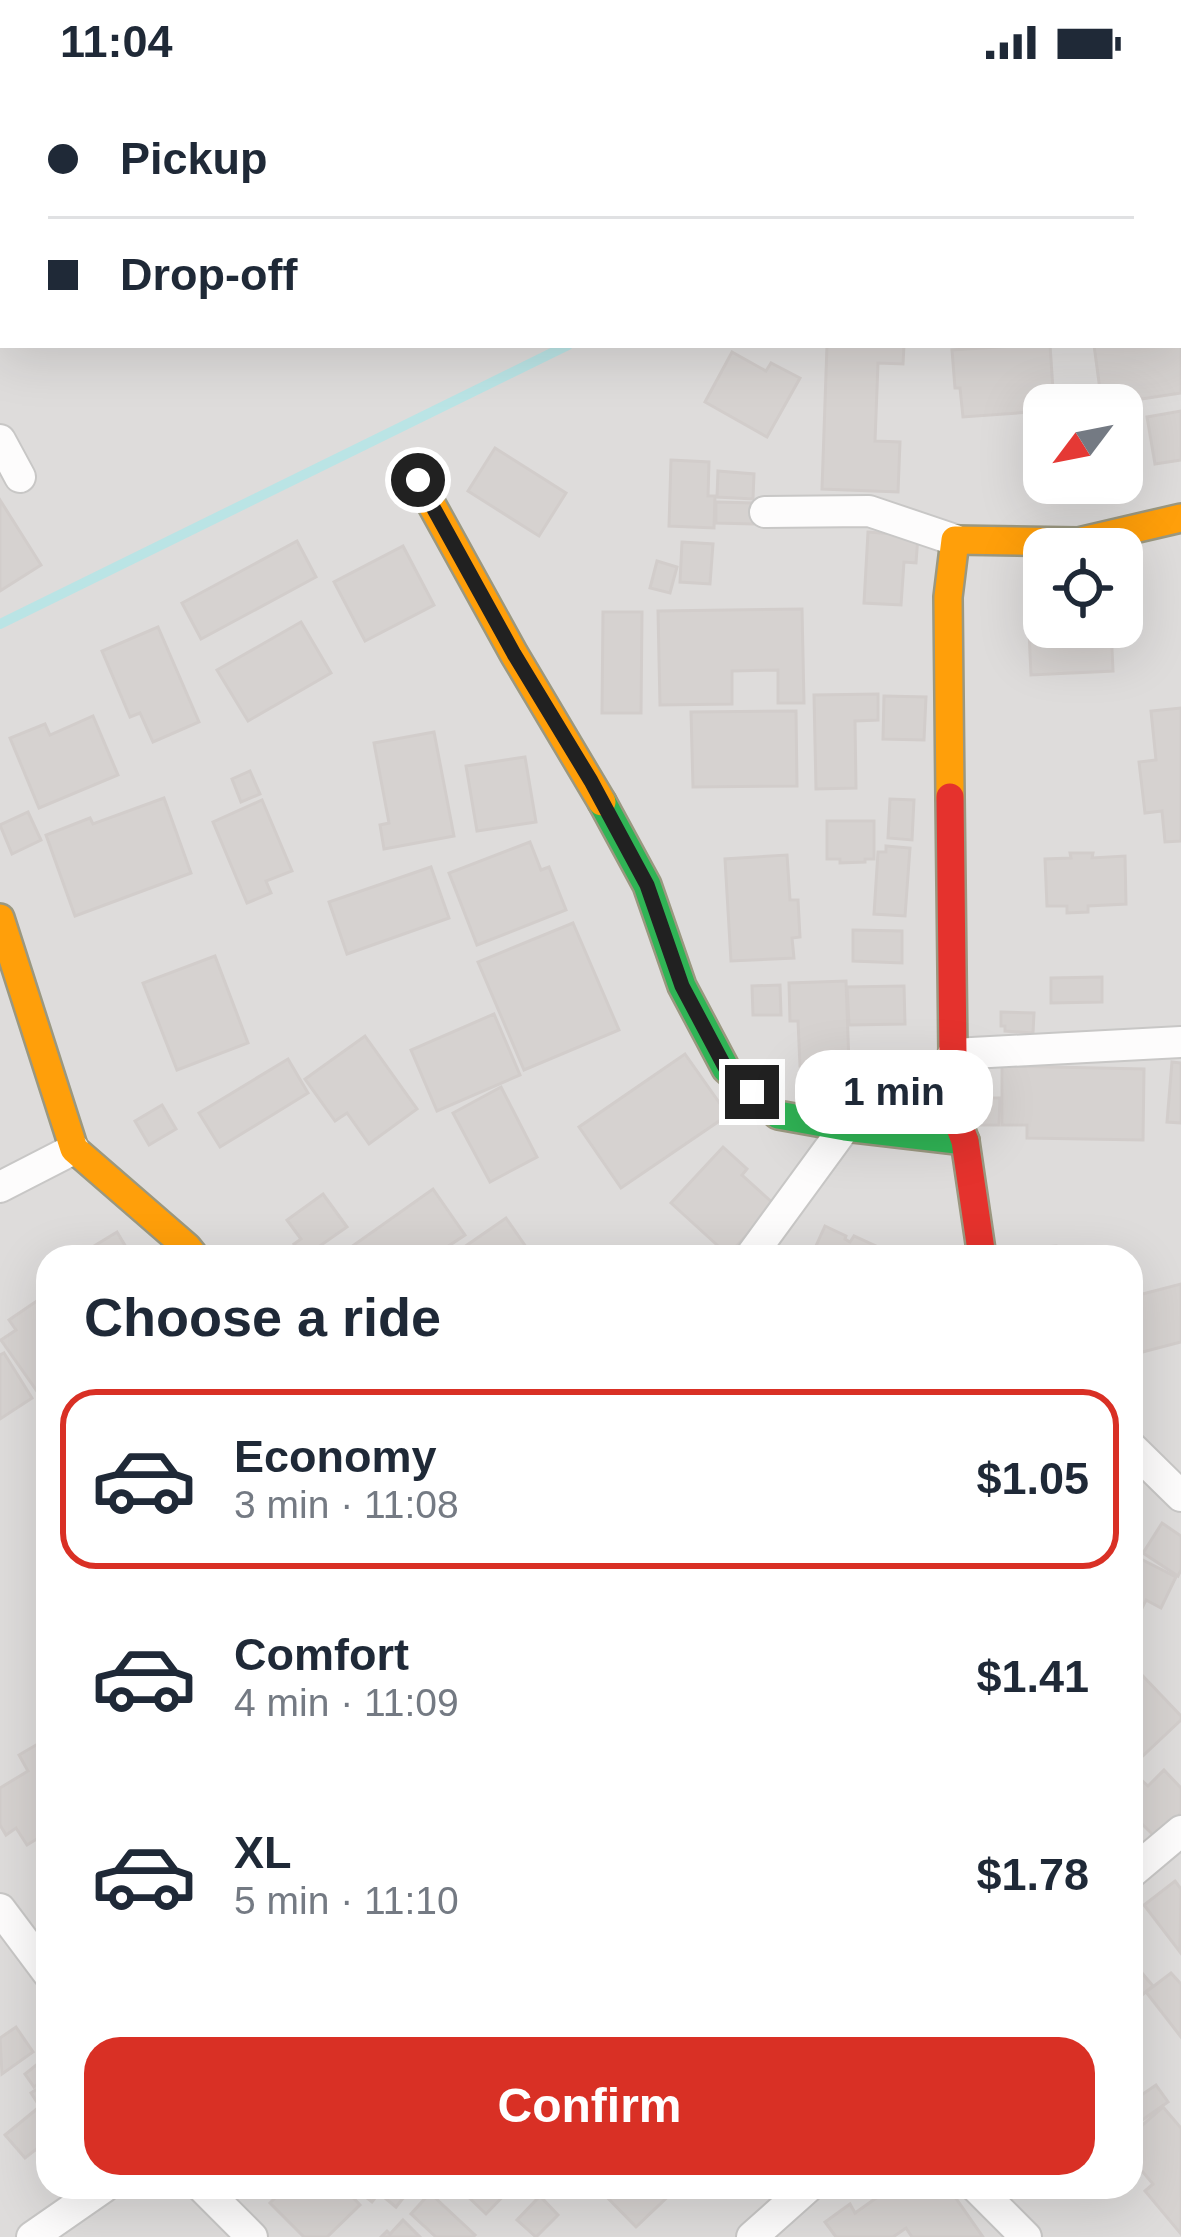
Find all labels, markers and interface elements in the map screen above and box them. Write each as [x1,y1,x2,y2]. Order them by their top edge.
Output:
text: 11:04 [60,16,173,67]
text: Pickup [120,133,268,184]
text: Drop-off [120,249,297,300]
north arrow [1023,384,1143,504]
map controls [1023,384,1143,648]
route start [391,453,445,507]
button: locate [1023,528,1143,648]
callout: 1 min [794,1050,992,1134]
route end [725,1065,779,1119]
text: 1 min [843,1070,945,1113]
text: Choose a ride [84,1287,441,1347]
icon: car [90,1425,198,1533]
text: Economy [234,1431,437,1482]
text: $1.05 [976,1453,1089,1504]
text: 3 min · 11:08 [234,1483,459,1526]
icon: car [90,1623,198,1731]
text: Comfort [234,1629,409,1680]
text: $1.41 [976,1651,1089,1702]
text: 4 min · 11:09 [234,1681,459,1724]
icon: car [90,1821,198,1929]
text: XL [234,1827,292,1878]
text: $1.78 [976,1849,1089,1900]
text: 5 min · 11:10 [234,1879,459,1922]
button: Confirm [84,2037,1095,2175]

